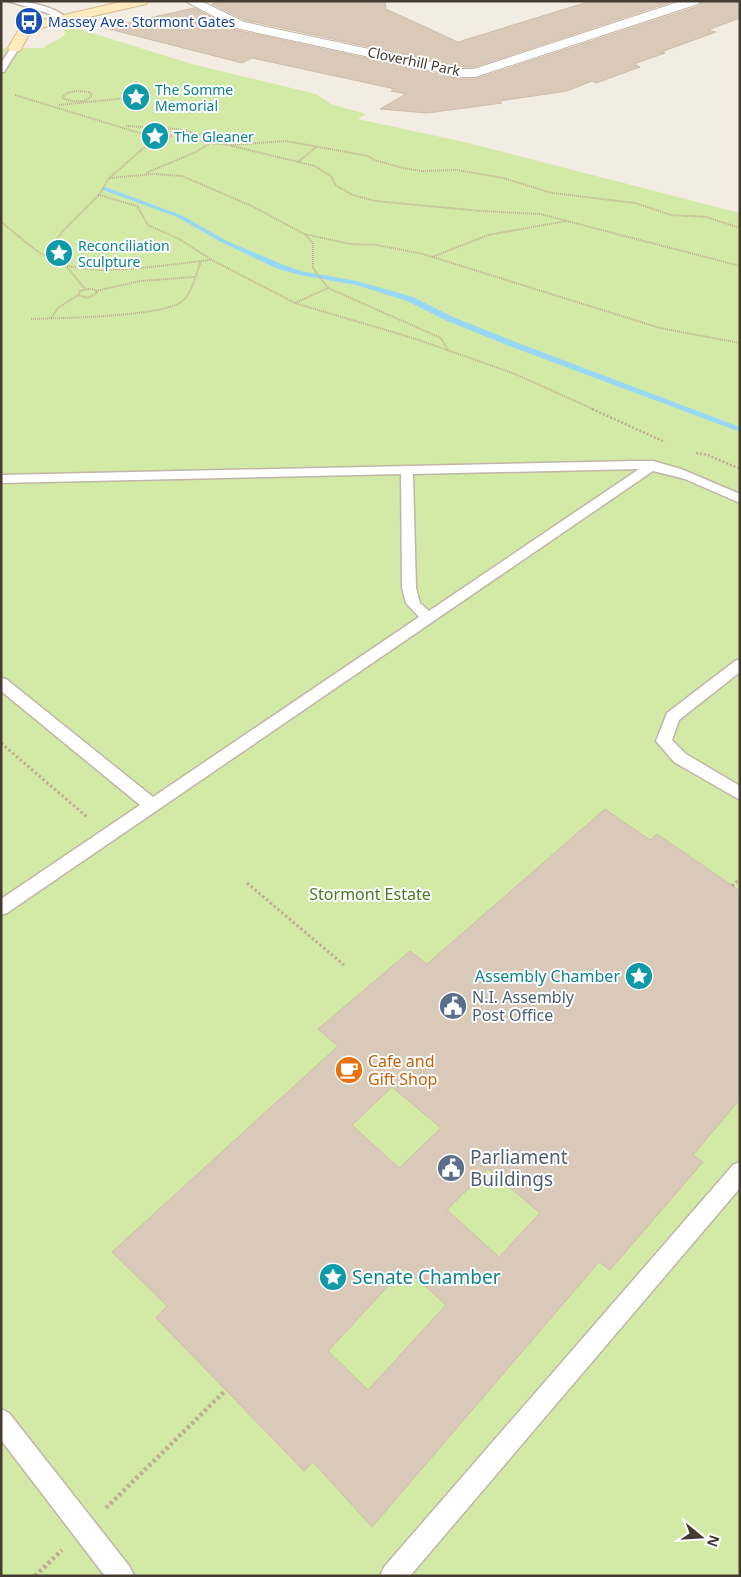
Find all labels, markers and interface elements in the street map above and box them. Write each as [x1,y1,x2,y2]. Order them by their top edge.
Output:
bus stop icon: Massey Ave. Stormont Gates [14,6,44,36]
place label: Massey Ave. Stormont Gates [48,12,236,31]
street label: Cloverhill Park [366,42,463,80]
place label: The Somme Memorial [155,80,233,115]
place icon: The Somme Memorial [121,82,151,112]
place icon: The Gleaner [140,121,170,151]
place label: The Gleaner [174,127,254,146]
place label: Reconciliation Sculpture [78,236,170,271]
place icon: Reconciliation Sculpture [44,238,74,268]
park label: Stormont Estate [309,883,431,905]
place icon: Assembly Chamber [624,961,654,991]
place label: Assembly Chamber [475,965,620,987]
place label: N.I. Assembly Post Office [472,986,575,1026]
public building icon: N.I. Assembly Post Office [438,991,468,1021]
place label: Cafe and Gift Shop [368,1050,437,1090]
cafe icon: Cafe and Gift Shop [334,1055,364,1085]
place label: Parliament Buildings [470,1144,568,1192]
public building icon: Parliament Buildings [436,1153,466,1183]
place icon: Senate Chamber [318,1262,348,1292]
place label: Senate Chamber [352,1264,501,1290]
north arrow [676,1512,726,1562]
text: N [703,1533,725,1550]

